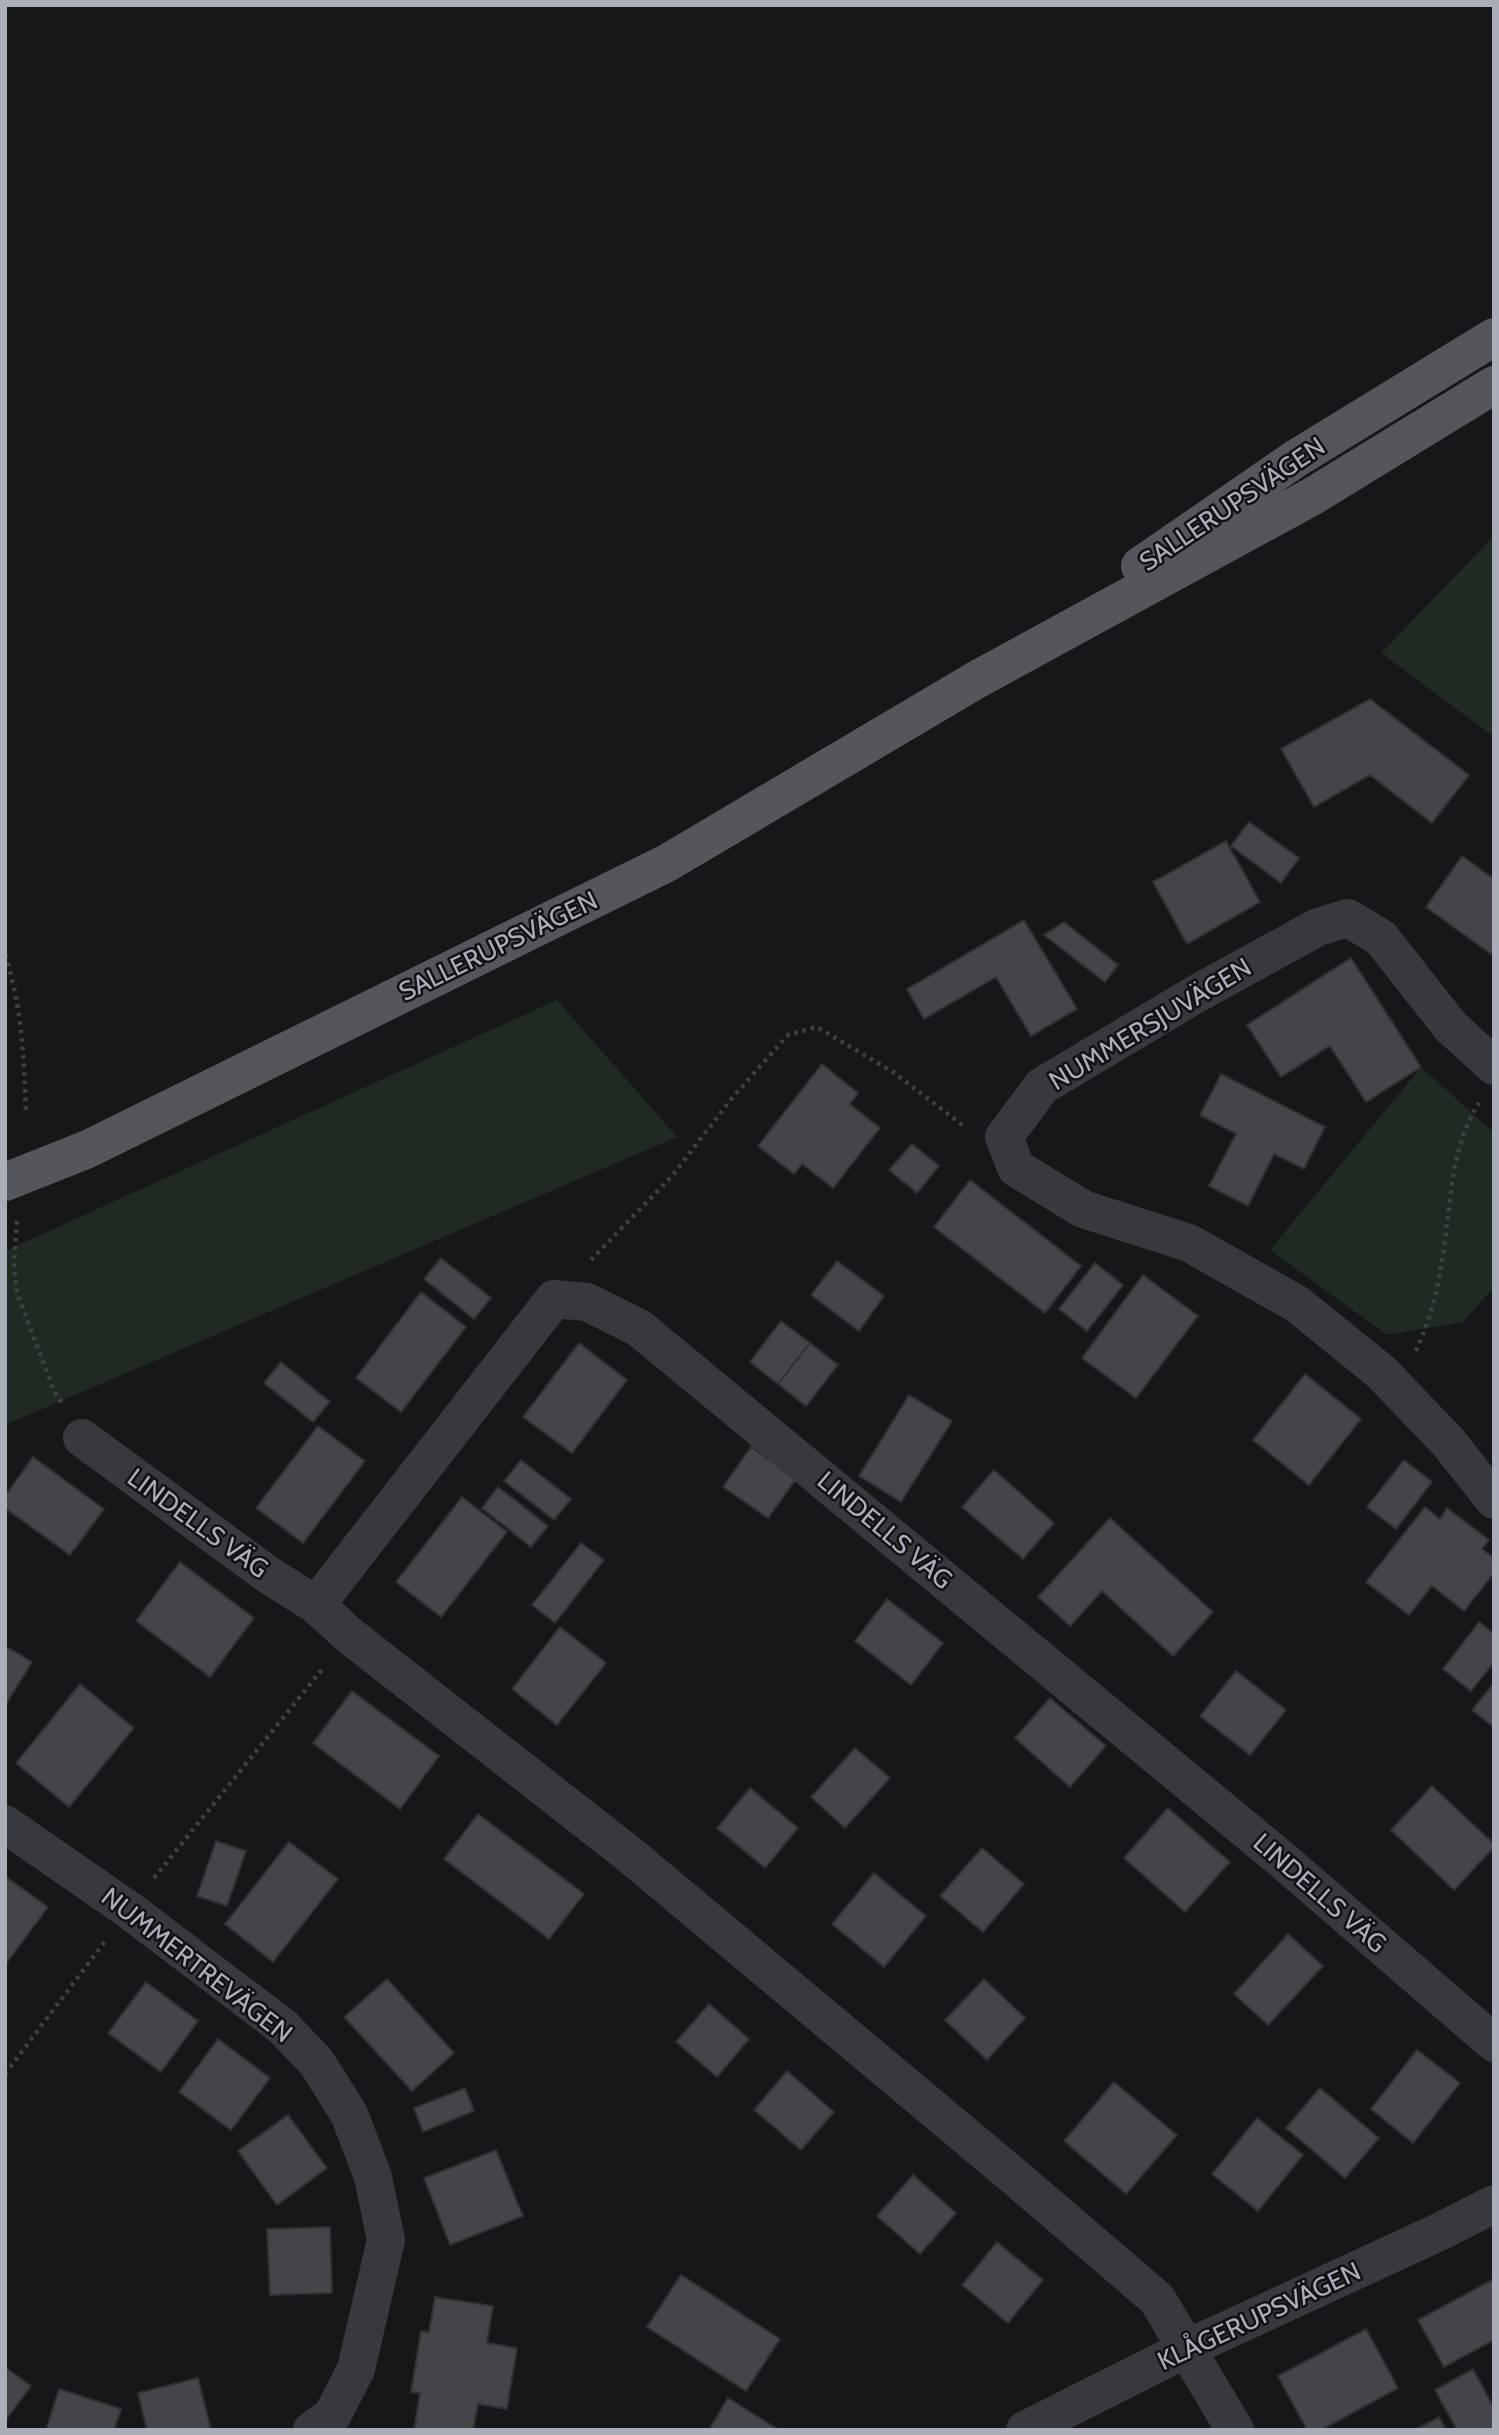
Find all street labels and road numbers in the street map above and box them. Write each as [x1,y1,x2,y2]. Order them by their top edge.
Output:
street label: SALLERUPSVÄGEN [1133,430,1331,578]
street label: SALLERUPSVÄGEN [394,884,602,1008]
street label: NUMMERSJUVÄGEN [1043,951,1257,1097]
street label: LINDELLS VÄG [121,1461,275,1585]
street label: LINDELLS VÄG [811,1464,959,1596]
street label: LINDELLS VÄG [1247,1826,1393,1960]
street label: NUMMERTREVÄGEN [95,1881,299,2049]
street label: KLÅGERUPSVÄGEN [1152,2255,1366,2377]

